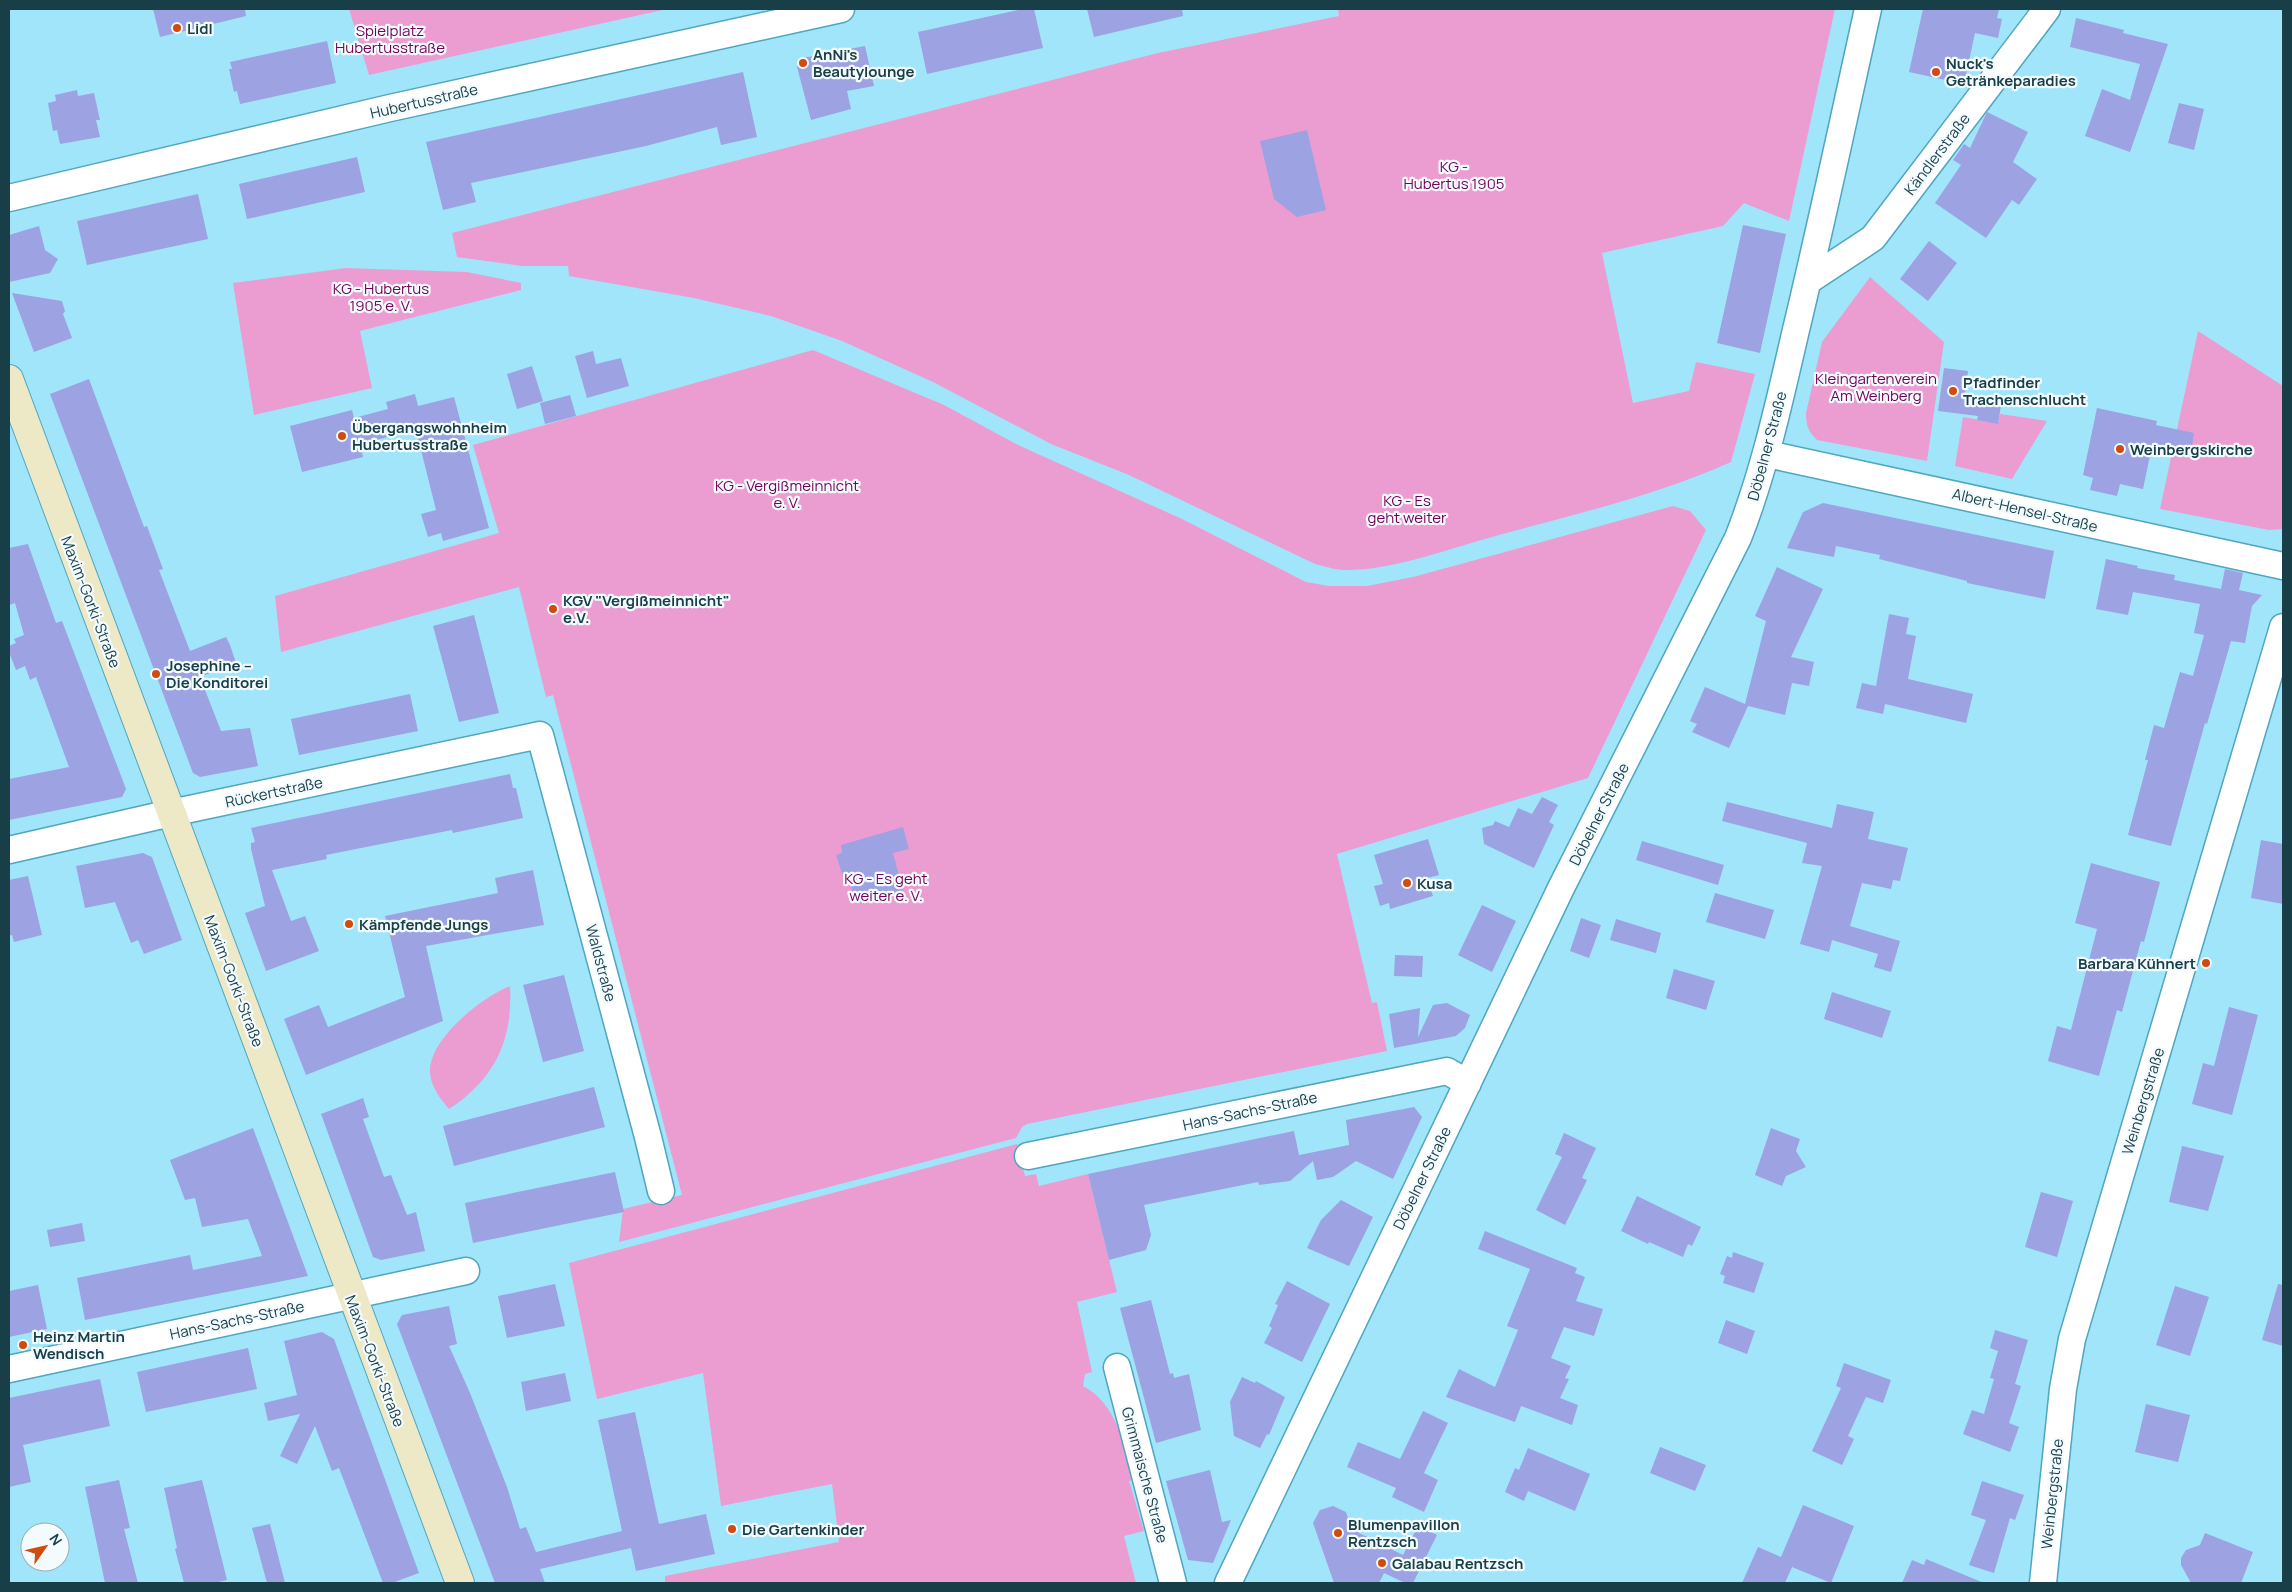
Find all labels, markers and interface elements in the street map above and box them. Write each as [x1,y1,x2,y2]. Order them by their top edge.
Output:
place label: Lidl [187,18,213,39]
park label: Spielplatz Hubertusstraße [335,20,445,58]
marker: Lidl [171,22,183,34]
place label: AnNi's Beautylounge [813,44,915,82]
place label: Nuck's Getränkeparadies [1946,53,2076,91]
marker: AnNi's Beautylounge [797,57,809,69]
marker: Nuck's Getränkeparadies [1930,66,1942,78]
street label: Hubertusstraße [368,78,480,124]
street label: Kändlerstraße [1899,109,1975,199]
park label: KG - Hubertus 1905 [1404,156,1505,194]
park label: KG - Hubertus 1905 e. V. [333,278,429,316]
park label: Kleingartenverein Am Weinberg [1815,368,1937,406]
place label: Pfadfinder Trachenschlucht [1963,372,2086,410]
marker: Pfadfinder Trachenschlucht [1947,385,1959,397]
street label: Döbelner Straße [1742,389,1792,503]
place label: Übergangswohnheim Hubertusstraße [352,417,507,455]
marker: Übergangswohnheim Hubertusstraße [336,430,348,442]
place label: Weinbergskirche [2130,439,2253,460]
marker: Weinbergskirche [2114,443,2126,455]
park label: KG - Vergißmeinnicht e. V. [715,475,859,513]
street label: Albert-Hensel-Straße [1950,483,2100,537]
park label: KG - Es geht weiter [1368,490,1447,528]
street label: Maxim-Gorki-Straße [56,533,126,671]
place label: KGV "Vergißmeinnicht" e.V. [563,590,730,628]
marker: KGV "Vergißmeinnicht" e.V. [547,603,559,615]
place label: Josephine – Die Konditorei [166,655,268,693]
marker: Josephine – Die Konditorei [150,668,162,680]
street label: Döbelner Straße [1564,759,1634,869]
street label: Rückertstraße [223,771,325,813]
park label: KG - Es geht weiter e. V. [844,868,928,906]
place label: Kusa [1417,873,1452,894]
marker: Kusa [1401,877,1413,889]
street label: Maxim-Gorki-Straße [199,912,269,1050]
place label: Kämpfende Jungs [359,914,488,935]
marker: Kämpfende Jungs [343,918,355,930]
street label: Waldstraße [581,922,621,1004]
place label: Barbara Kühnert [2078,953,2196,974]
marker: Barbara Kühnert [2200,957,2212,969]
street label: Weinbergstraße [2117,1045,2169,1157]
street label: Hans-Sachs-Straße [1181,1086,1319,1136]
street label: Döbelner Straße [1388,1123,1456,1233]
street label: Maxim-Gorki-Straße [340,1292,410,1430]
street label: Hans-Sachs-Straße [168,1295,306,1345]
place label: Heinz Martin Wendisch [33,1326,125,1364]
marker: Heinz Martin Wendisch [17,1339,29,1351]
street label: Grimmaische Straße [1117,1405,1173,1546]
street label: Weinbergstraße [2036,1437,2068,1550]
place label: Blumenpavillon Rentzsch [1348,1514,1460,1552]
place label: Die Gartenkinder [742,1519,864,1540]
north arrow [20,1522,70,1572]
marker: Die Gartenkinder [726,1523,738,1535]
marker: Blumenpavillon Rentzsch [1332,1527,1344,1539]
text: N [46,1530,67,1549]
place label: Galabau Rentzsch [1392,1553,1523,1574]
marker: Galabau Rentzsch [1376,1557,1388,1569]

